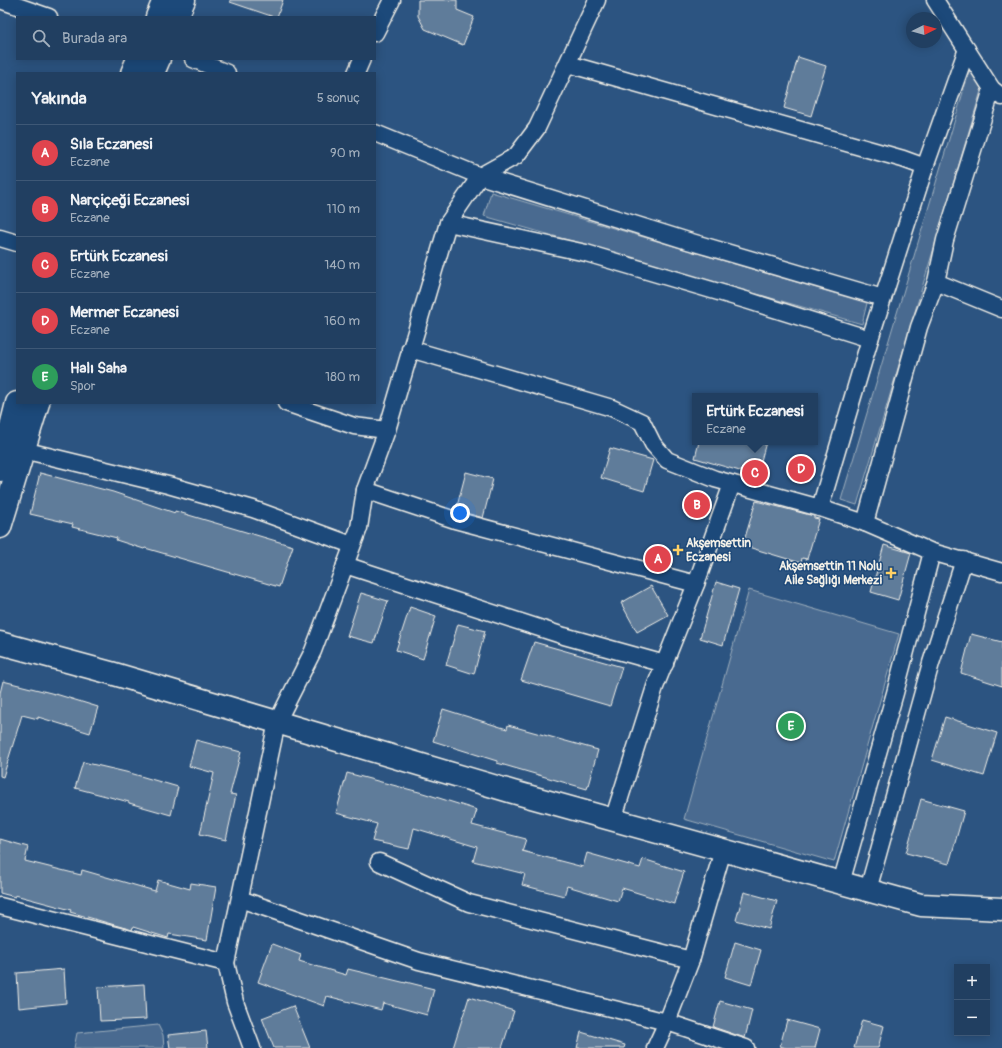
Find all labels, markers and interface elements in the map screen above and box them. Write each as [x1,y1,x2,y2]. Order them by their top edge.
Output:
north arrow [906,12,942,48]
search box [16,16,376,60]
icon: search [30,27,52,49]
text: Burada ara [62,29,127,48]
text: Yakında [32,88,87,109]
text: 5 sonuç [317,90,360,106]
text: Sıla Eczanesi [70,135,152,154]
text: A [41,145,49,161]
text: 90 m [330,145,360,161]
text: Eczane [70,154,110,170]
text: Narçiçeği Eczanesi [70,191,189,210]
text: B [41,201,49,217]
text: 110 m [327,201,360,217]
text: Eczane [70,210,110,226]
text: Ertürk Eczanesi [70,247,168,266]
text: C [41,257,49,273]
text: 140 m [324,257,360,273]
text: Eczane [70,266,110,282]
text: Mermer Eczanesi [70,303,179,322]
text: D [41,313,49,329]
text: 160 m [324,313,360,329]
text: Eczane [70,322,110,338]
text: Halı Saha [70,359,127,378]
text: E [42,369,48,385]
text: 180 m [325,369,360,385]
text: Spor [70,378,95,394]
popup [692,393,818,445]
text: Ertürk Eczanesi [706,402,804,421]
text: Eczane [706,421,746,437]
pin: D [788,454,814,484]
pin: C [742,458,768,488]
pin: B [684,490,710,520]
your location [450,503,470,523]
place label: Akşemsettin Eczanesi [686,536,751,565]
pin: A [645,544,671,574]
marker: Akşemsettin Eczanesi [673,545,683,555]
place label: Akşemsettin 11 Nolu Aile Sağlığı Merkezi [779,559,882,588]
marker: Akşemsettin 11 Nolu Aile Sağlığı Merkezi [885,567,897,579]
pin: E [778,711,804,741]
map controls [954,964,990,1036]
button: + [954,964,990,1000]
button: − [954,1000,990,1036]

